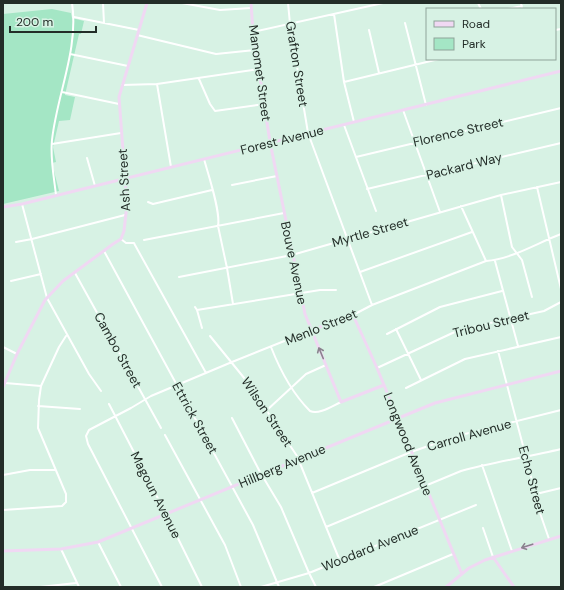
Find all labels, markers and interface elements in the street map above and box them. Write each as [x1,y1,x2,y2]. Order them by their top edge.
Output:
scale bar [10,8,96,34]
legend [426,8,556,60]
text: 200 m [16,14,53,30]
text: Road [462,16,490,32]
street label: Grafton Street [282,20,312,108]
street label: Manomet Street [245,24,275,122]
text: Park [462,36,486,52]
street label: Florence Street [411,113,505,151]
street label: Forest Avenue [239,121,325,159]
street label: Ash Street [114,148,134,212]
street label: Packard Way [424,148,504,184]
street label: Myrtle Street [330,213,410,251]
street label: Bouve Avenue [277,220,311,306]
street label: Menlo Street [282,305,360,349]
street label: Tribou Street [451,306,531,342]
street label: Cambo Street [90,309,146,391]
one-way arrow [317,348,324,360]
street label: Wilson Street [237,374,297,450]
street label: Ettrick Street [168,379,222,457]
street label: Longwood Avenue [380,390,436,498]
street label: Carroll Avenue [425,415,513,455]
street label: Hillberg Avenue [236,440,328,492]
street label: Echo Street [515,444,549,516]
street label: Magoun Avenue [127,449,185,541]
street label: Woodard Avenue [319,521,421,575]
one-way arrow [521,543,534,550]

